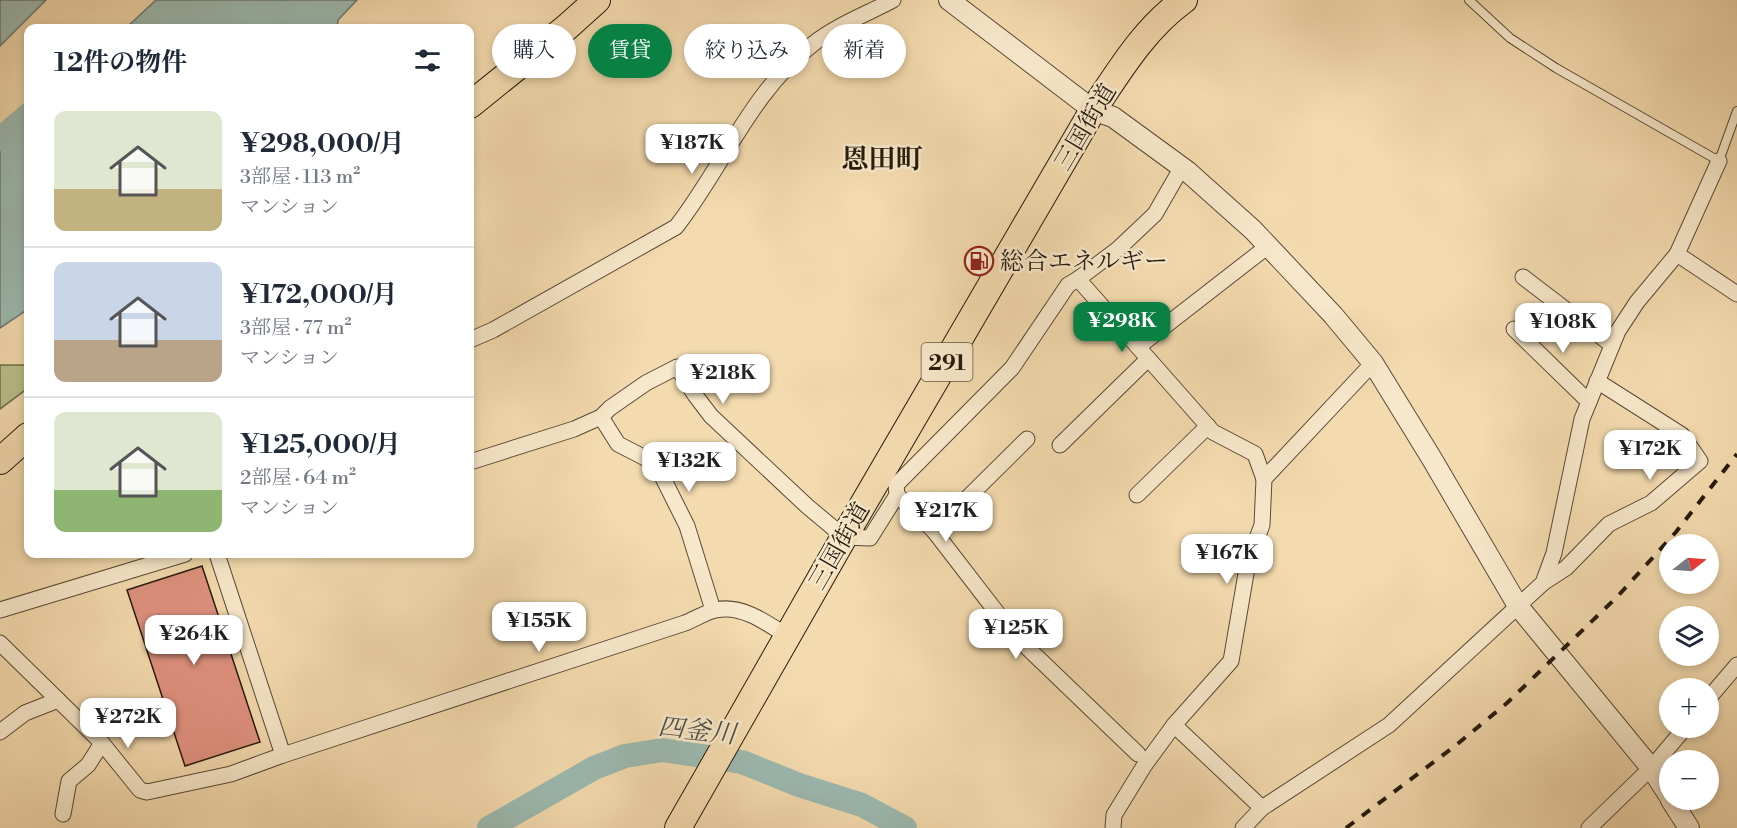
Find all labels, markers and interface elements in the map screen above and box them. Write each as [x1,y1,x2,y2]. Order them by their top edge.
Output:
chip: 購入 [492,24,576,78]
chip: 賃貸 [588,24,672,78]
chip: 絞り込み [684,24,810,78]
chip: 新着 [822,24,906,78]
icon: filters [411,44,444,77]
text: 12件の物件 [54,47,187,79]
street label: 三国街道 [1048,79,1123,176]
pin: ¥187K [650,124,734,175]
text: ¥298,000/月 [240,128,405,160]
text: ¥187K [660,131,724,156]
icon: home [102,135,174,207]
district label: 恩田町 [842,143,923,177]
text: 3部屋 · 113 m² [240,165,360,190]
text: マンション [240,195,339,220]
fuel station icon: 総合エネルギー [963,245,995,277]
place label: 総合エネルギー [1000,247,1168,277]
text: ¥172,000/月 [240,279,398,311]
icon: home [102,286,174,358]
pin: ¥298K [1080,302,1164,353]
pin: ¥108K [1521,303,1605,354]
text: ¥298K [1087,309,1157,334]
text: ¥108K [1529,310,1597,335]
text: 3部屋 · 77 m² [240,316,351,341]
road number: 291 [922,343,972,381]
text: マンション [240,346,339,371]
pin: ¥218K [681,354,765,405]
text: ¥218K [690,361,756,386]
text: ¥125,000/月 [240,429,401,461]
pin: ¥172K [1608,430,1692,481]
icon: home [102,436,174,508]
text: ¥172K [1618,437,1682,462]
pin: ¥132K [647,442,731,493]
text: ¥132K [656,449,722,474]
text: 2部屋 · 64 m² [240,466,356,491]
pin: ¥217K [904,492,988,543]
text: マンション [240,496,339,521]
street label: 三国街道 [803,497,877,596]
text: ¥217K [914,499,978,524]
pin: ¥167K [1185,534,1269,585]
north arrow [1659,534,1719,594]
map controls [1659,534,1719,810]
text: ¥167K [1195,541,1259,566]
pin: ¥155K [497,602,581,653]
button: layers [1659,606,1719,666]
text: ¥155K [506,609,572,634]
pin: ¥125K [974,609,1058,660]
pin: ¥264K [152,615,236,666]
text: ¥125K [983,616,1049,641]
text: ¥264K [159,622,229,647]
button: + [1659,678,1719,738]
pin: ¥272K [86,698,170,749]
text: ¥272K [94,705,162,730]
water label: 四釜川 [656,711,740,751]
button: − [1659,750,1719,810]

